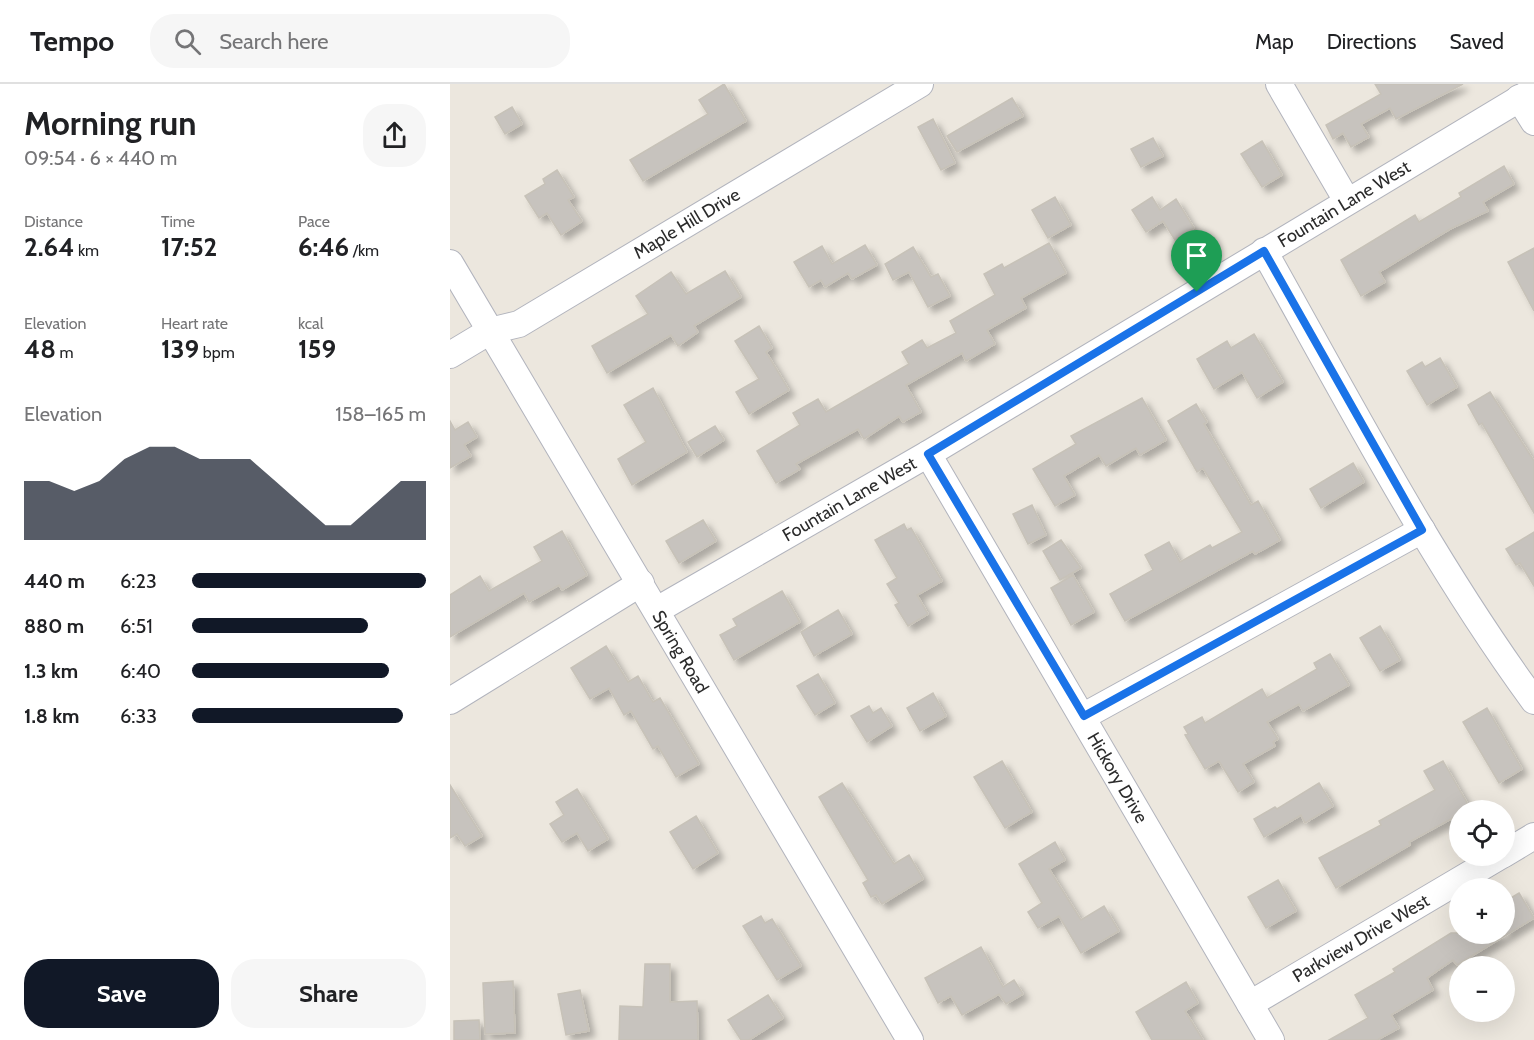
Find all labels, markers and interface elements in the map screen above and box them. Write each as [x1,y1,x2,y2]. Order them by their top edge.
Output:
search box [150,14,570,68]
text: Tempo [30,24,114,58]
icon: search [171,25,204,58]
text: Search here [219,28,329,55]
text: Map [1255,29,1294,54]
text: Directions [1327,29,1416,54]
text: Saved [1449,29,1504,54]
text: Morning run [24,103,196,143]
button: share [363,104,426,167]
text: 09:54 · 6 × 440 m [24,146,177,170]
street label: Fountain Lane West [1274,156,1414,252]
street label: Maple Hill Drive [630,183,744,264]
text: Distance [24,212,83,231]
text: Time [161,212,195,231]
text: Pace [298,212,330,231]
pin [1171,230,1222,292]
text: 2.64 [24,231,74,263]
text: 17:52 [161,231,217,263]
text: 6:46 [298,231,349,263]
icon: arrive [1180,239,1213,272]
text: km [74,241,99,260]
text: /km [349,241,379,260]
text: Elevation [24,314,87,333]
text: Heart rate [161,314,228,333]
text: kcal [298,314,324,333]
text: 48 [24,333,56,365]
text: 139 [161,333,199,365]
text: 159 [298,333,336,365]
text: m [56,343,74,362]
text: bpm [199,343,235,362]
text: Elevation [24,402,102,426]
text: 158–165 m [335,402,426,426]
street label: Fountain Lane West [779,452,920,546]
text: 440 m [24,569,85,593]
text: 6:23 [120,569,157,593]
street label: Spring Road [647,607,713,697]
text: 880 m [24,614,84,638]
text: 6:51 [120,614,153,638]
text: 1.3 km [24,659,78,683]
text: 6:40 [120,659,161,683]
text: 1.8 km [24,704,79,728]
text: 6:33 [120,704,157,728]
street label: Hickory Drive [1082,728,1153,827]
map controls [1449,800,1515,1022]
button: locate [1449,800,1515,866]
button: + [1449,878,1515,944]
street label: Parkview Drive West [1289,889,1433,987]
button: − [1449,956,1515,1022]
button: Save [24,959,219,1028]
button: Share [231,959,426,1028]

